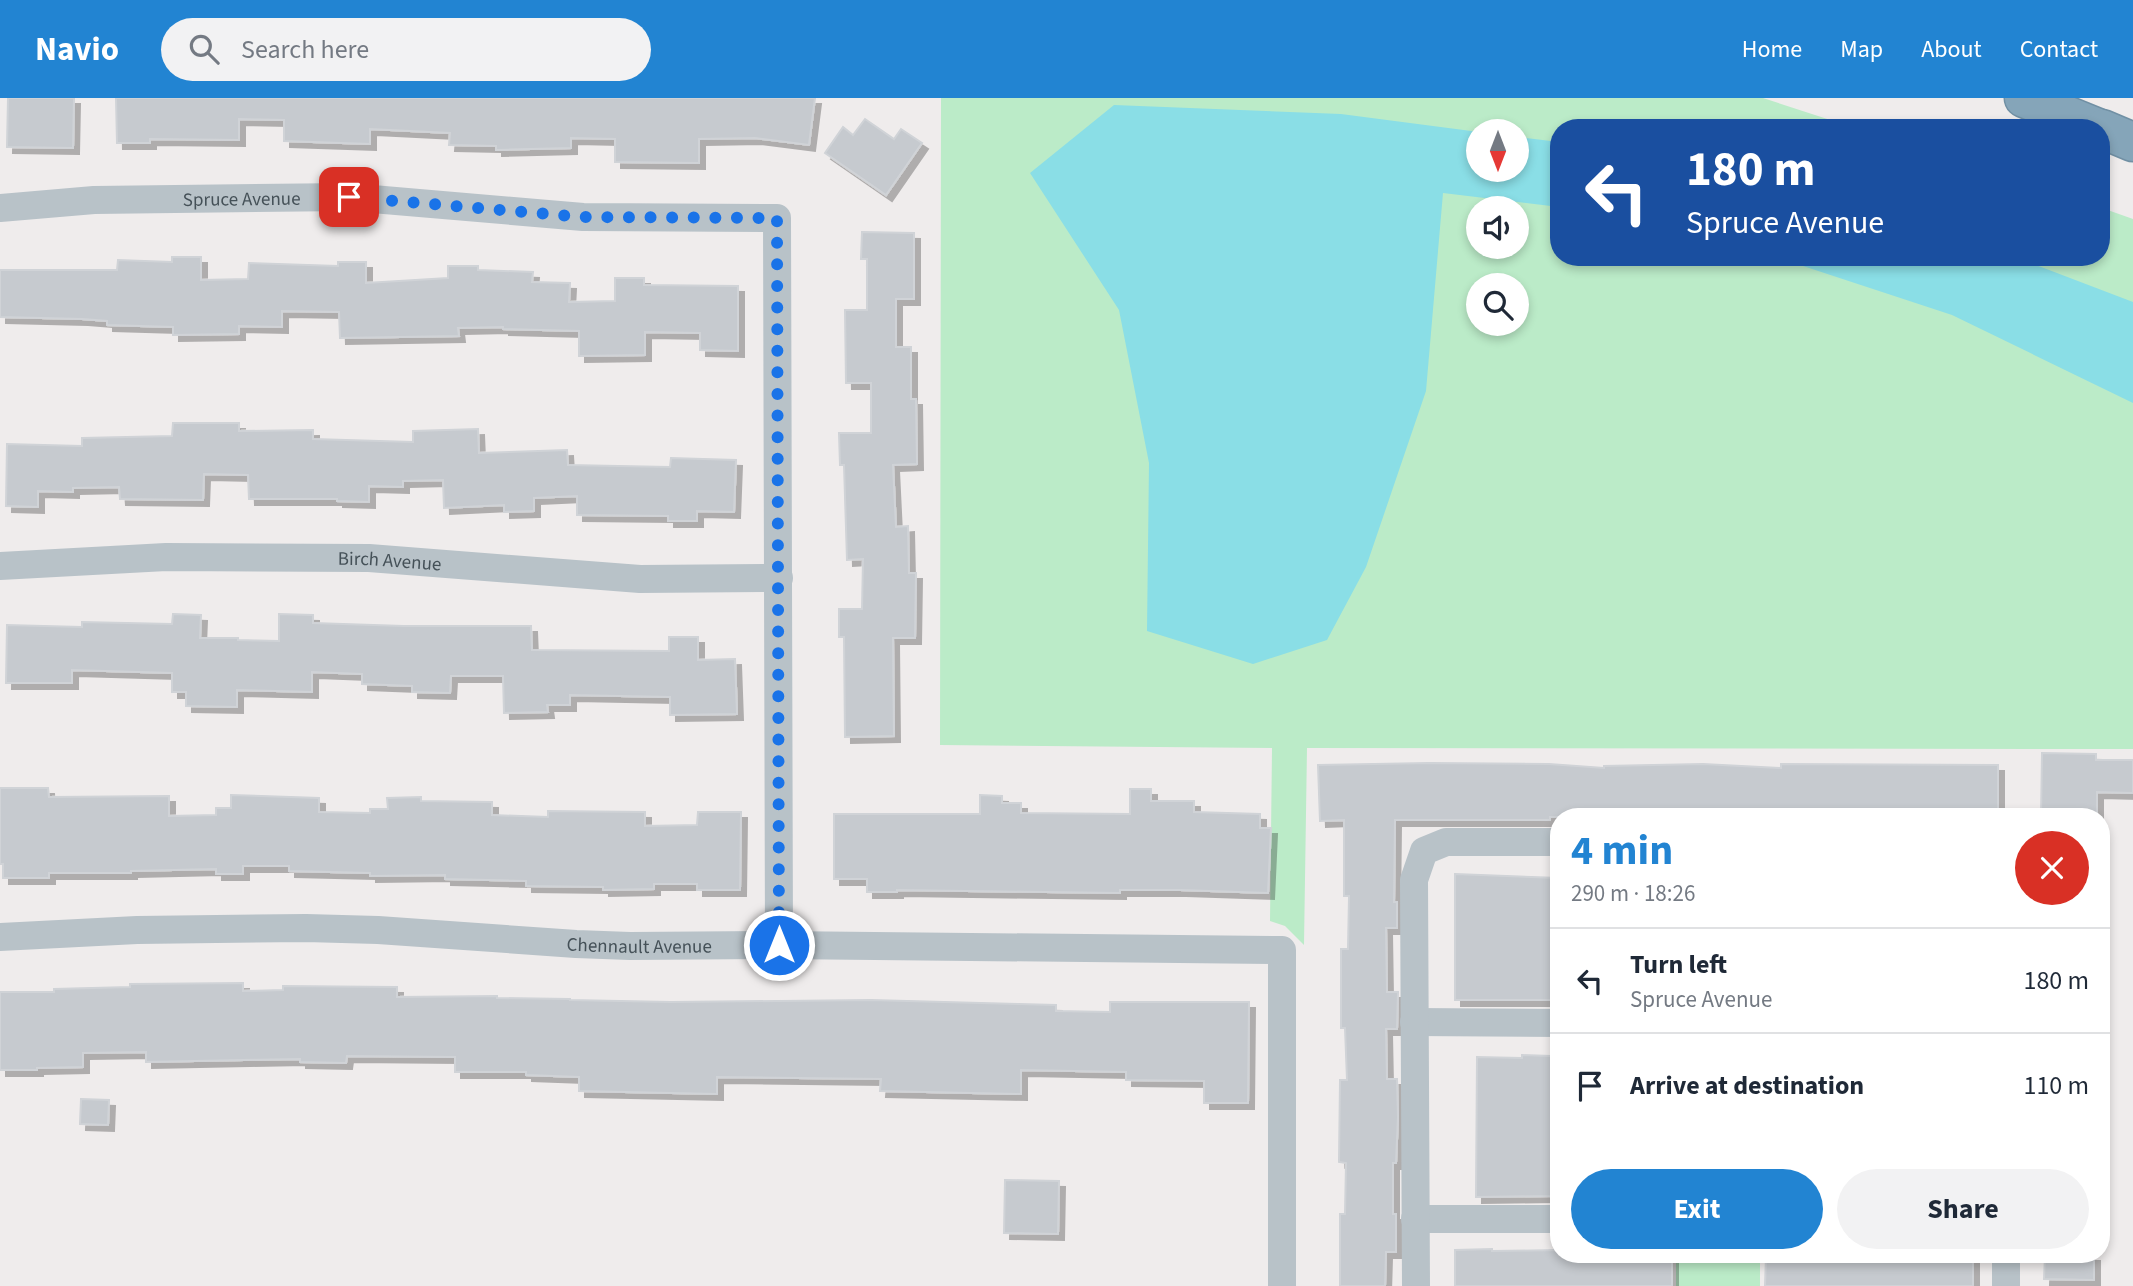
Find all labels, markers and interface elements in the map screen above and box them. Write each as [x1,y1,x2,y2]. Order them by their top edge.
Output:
search box [161,18,651,81]
text: Navio [35,26,119,73]
icon: search [185,30,223,68]
text: Search here [241,31,369,68]
text: Home [1742,32,1802,67]
text: Map [1840,32,1883,67]
text: About [1921,32,1982,67]
text: Contact [2020,32,2098,67]
north arrow [1466,119,1530,182]
map controls [1466,119,1529,336]
text: 180 m [1686,135,1815,205]
icon: left [1571,147,1662,238]
pin [319,167,379,227]
icon: arrive [330,178,368,216]
street label: Spruce Avenue [183,186,301,214]
button: sound [1466,196,1529,259]
text: Spruce Avenue [1686,200,1884,246]
button: search [1466,273,1529,336]
street label: Birch Avenue [338,546,442,579]
text: 4 min [1571,821,1673,881]
button: close [2015,831,2089,905]
text: 290 m · 18:26 [1571,877,1695,910]
position arrow [742,908,816,982]
street label: Chennault Avenue [566,931,712,961]
text: Turn left [1630,946,1727,983]
icon: left [1571,962,1609,1000]
text: 180 m [2023,962,2089,999]
text: Spruce Avenue [1630,983,1772,1016]
icon: arrive [1571,1067,1609,1105]
text: Arrive at destination [1630,1067,1864,1104]
text: 110 m [2023,1067,2089,1104]
button: Exit [1571,1169,1823,1249]
button: Share [1837,1169,2089,1249]

